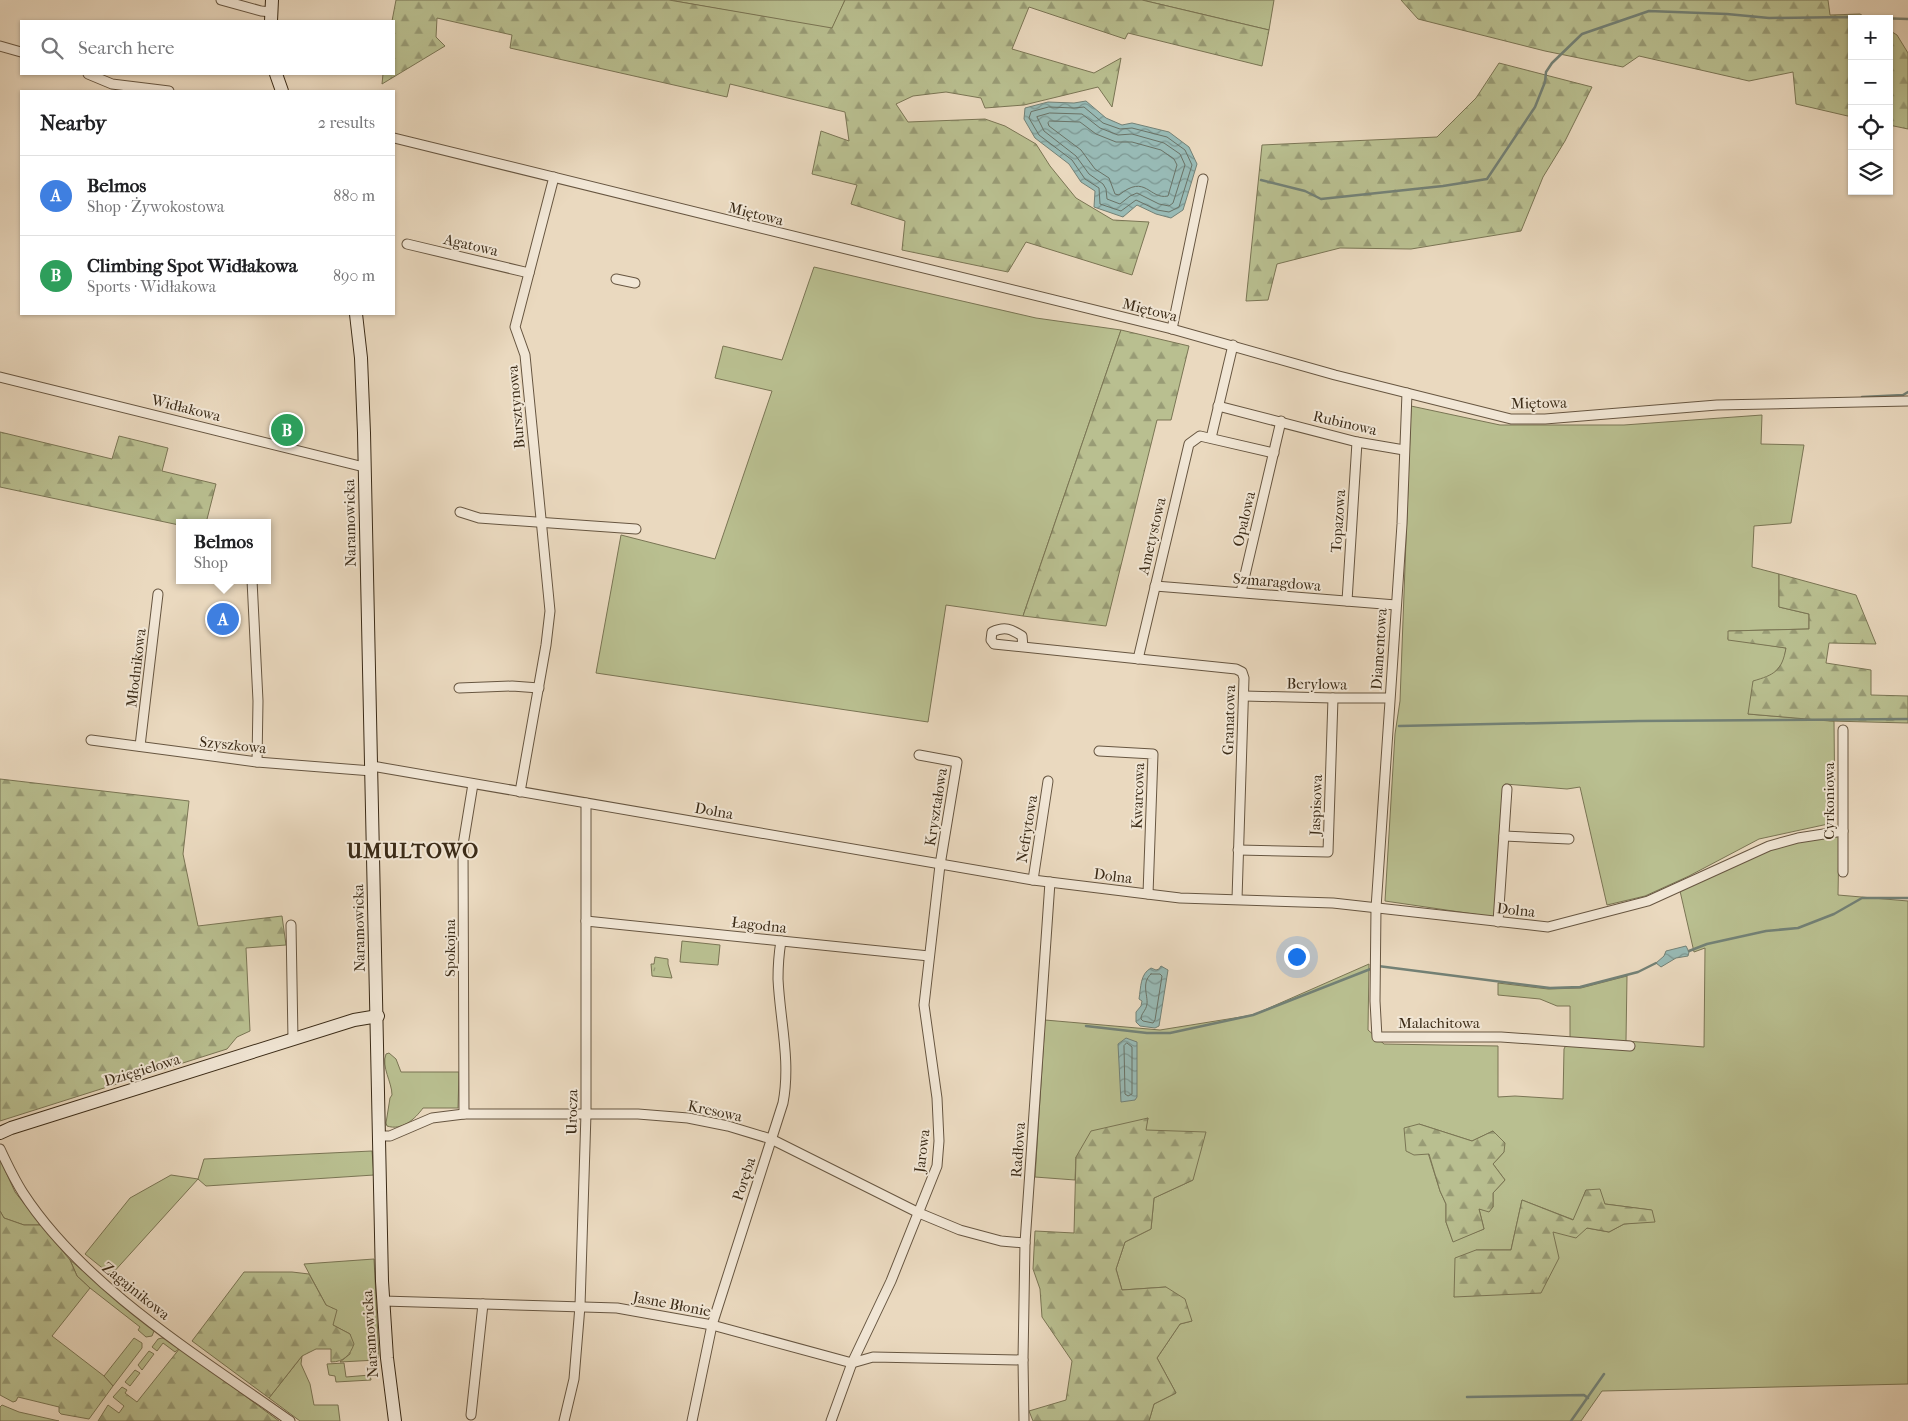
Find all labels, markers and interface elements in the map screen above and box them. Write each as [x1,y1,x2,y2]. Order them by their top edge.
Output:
map controls [1848,15,1893,195]
button: + [1848,15,1893,60]
search box [20,20,395,75]
icon: search [38,34,66,62]
text: Search here [78,37,174,59]
button: − [1848,60,1893,105]
button: locate [1848,105,1893,150]
text: Nearby [40,111,106,135]
text: 2 results [318,113,375,132]
button: layers [1848,150,1893,195]
text: Belmos [87,175,146,197]
text: A [51,186,61,205]
text: 880 m [333,186,375,205]
text: Shop · Żywokostowa [87,197,224,216]
street label: Miętowa [727,198,786,230]
street label: Agatowa [441,230,501,260]
text: Climbing Spot Widłakowa [87,255,297,277]
text: B [51,266,61,285]
text: 890 m [333,266,375,285]
text: Sports · Widłakowa [87,277,216,296]
street label: Miętowa [1121,294,1180,326]
street label: Bursztynowa [503,363,529,450]
street label: Widłakowa [148,390,224,426]
street label: Miętowa [1511,393,1568,412]
street label: Rubinowa [1311,407,1380,439]
pin: B [271,411,303,449]
street label: Naramowicka [340,478,360,567]
street label: Opalowa [1229,488,1259,549]
street label: Topazowa [1327,488,1349,553]
street label: Ametystowa [1134,494,1170,577]
popup [176,519,271,584]
text: Belmos [194,531,253,553]
text: Shop [194,553,228,572]
street label: Szmaragdowa [1232,569,1323,595]
pin: A [207,600,239,638]
street label: Diamentowa [1367,606,1391,690]
street label: Młodnikowa [122,626,150,708]
street label: Berylowa [1286,674,1349,694]
street label: Granatowa [1219,684,1239,755]
street label: Szyszkowa [199,733,268,758]
street label: Cyrkoniowa [1820,761,1838,840]
street label: Kwarcowa [1128,762,1148,829]
street label: Kryształowa [921,766,951,847]
street label: Jaspisowa [1306,773,1326,837]
street label: Nefrytowa [1013,793,1041,864]
street label: Dolna [693,799,736,823]
district label: UMULTOWO [346,840,479,863]
street label: Dolna [1093,865,1134,887]
street label: Naramowicka [349,883,369,972]
street label: Dolna [1496,899,1537,921]
street label: Łagodna [731,913,789,937]
street label: Spokojna [441,918,459,977]
your location [1284,944,1310,970]
street label: Malachitowa [1398,1014,1481,1032]
street label: Dzięgielowa [102,1050,183,1090]
street label: Urocza [563,1088,581,1135]
street label: Kresowa [686,1096,745,1126]
street label: Radłowa [1007,1121,1029,1178]
street label: Jarowa [910,1127,934,1175]
street label: Poręba [729,1154,760,1203]
street label: Zagajnikowa [99,1258,174,1324]
street label: Jasne Błonie [631,1287,713,1320]
street label: Naramowicka [358,1289,382,1378]

